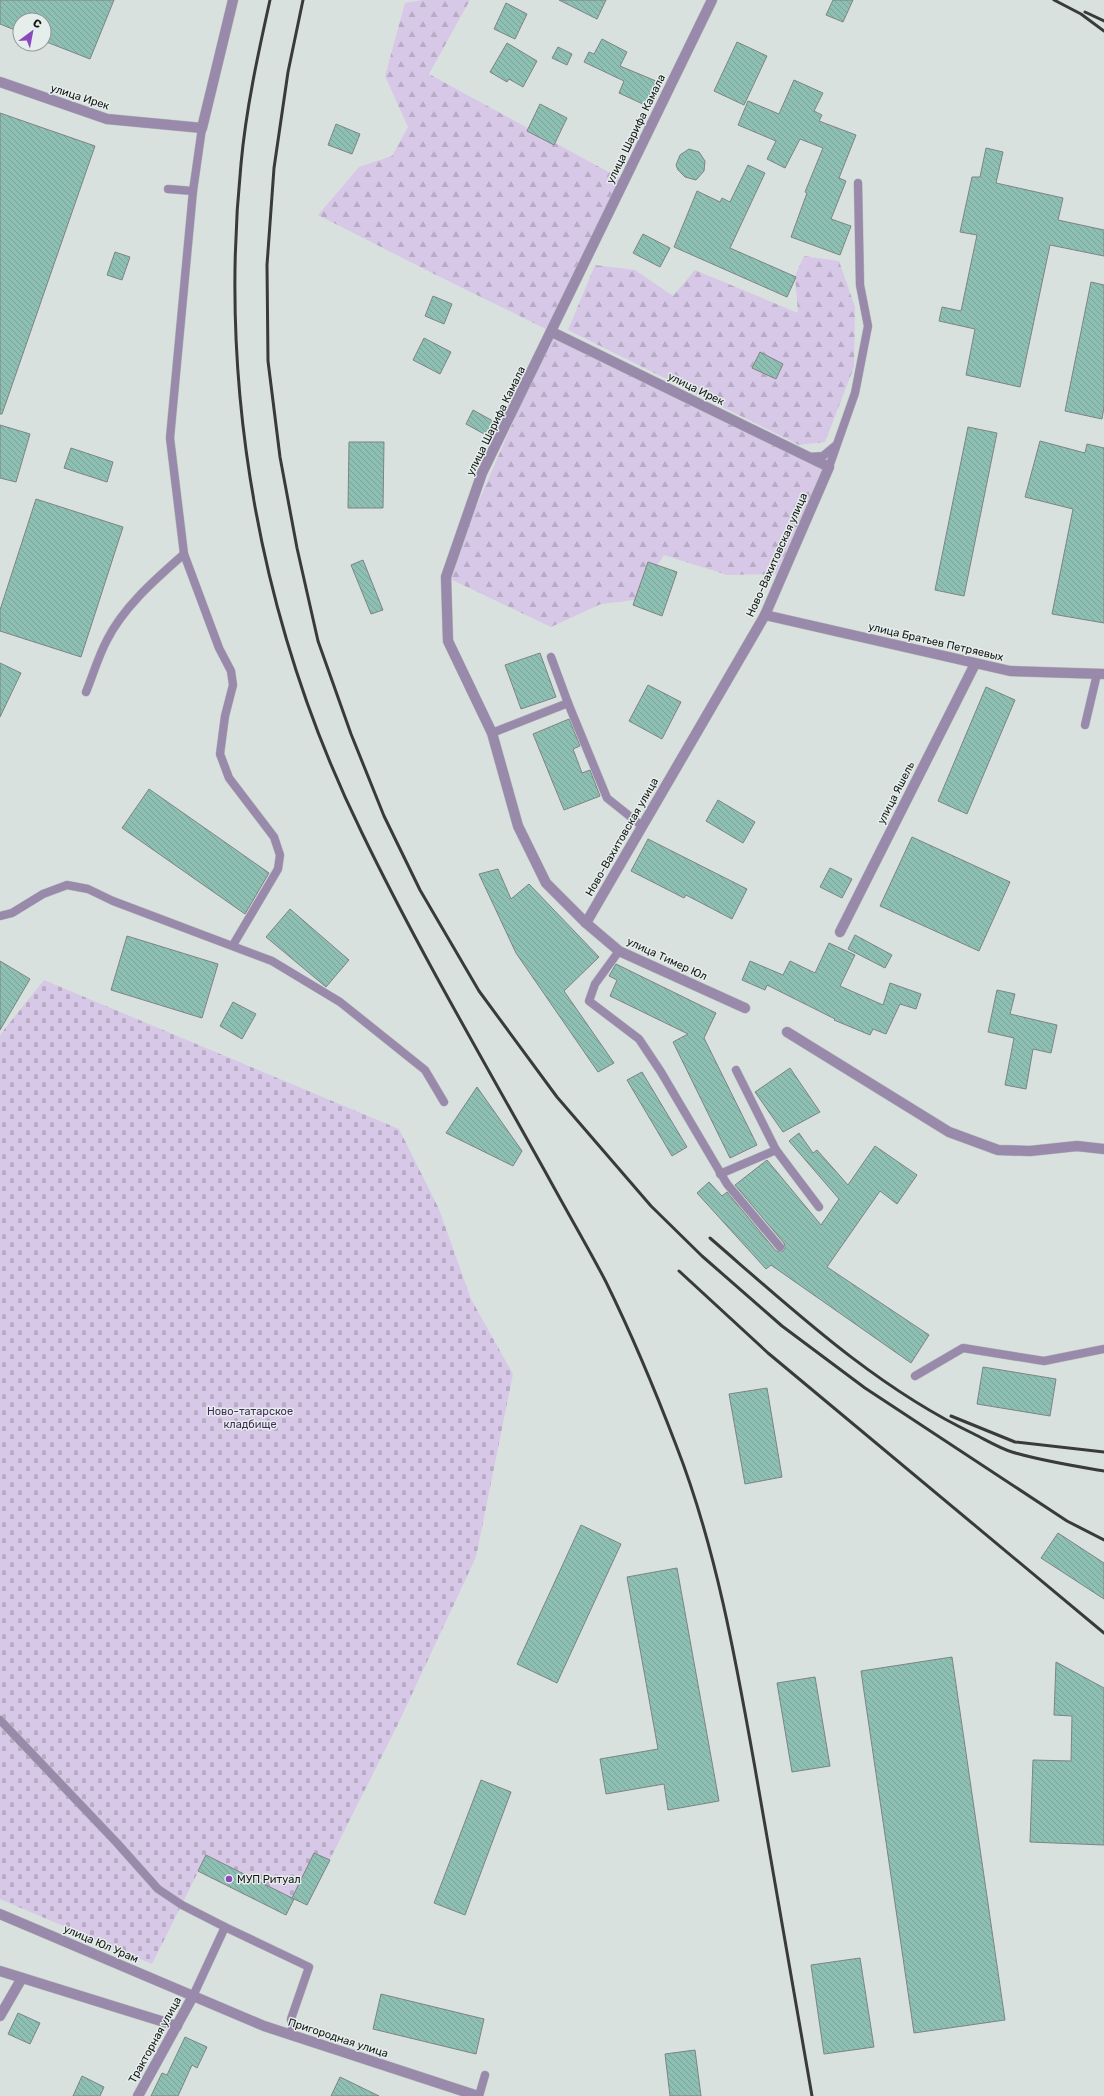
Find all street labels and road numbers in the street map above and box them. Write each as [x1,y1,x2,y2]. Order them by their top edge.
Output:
street label: улица Шарифа Камала [604,72,668,186]
street label: улица Ирек [49,81,111,113]
street label: улица Шарифа Камала [464,364,528,478]
street label: улица Ирек [666,370,726,408]
street label: Ново-Вахитовская улица [744,491,810,619]
street label: улица Братьев Петряевых [867,620,1005,664]
street label: улица Яшель [875,759,918,826]
street label: Ново-Вахитовская улица [583,776,661,898]
street label: улица Тимер Юл [625,935,709,983]
street label: улица Юл Урам [62,1922,140,1966]
street label: Тракторная улица [126,1995,184,2085]
street label: Пригородная улица [286,2016,390,2060]

